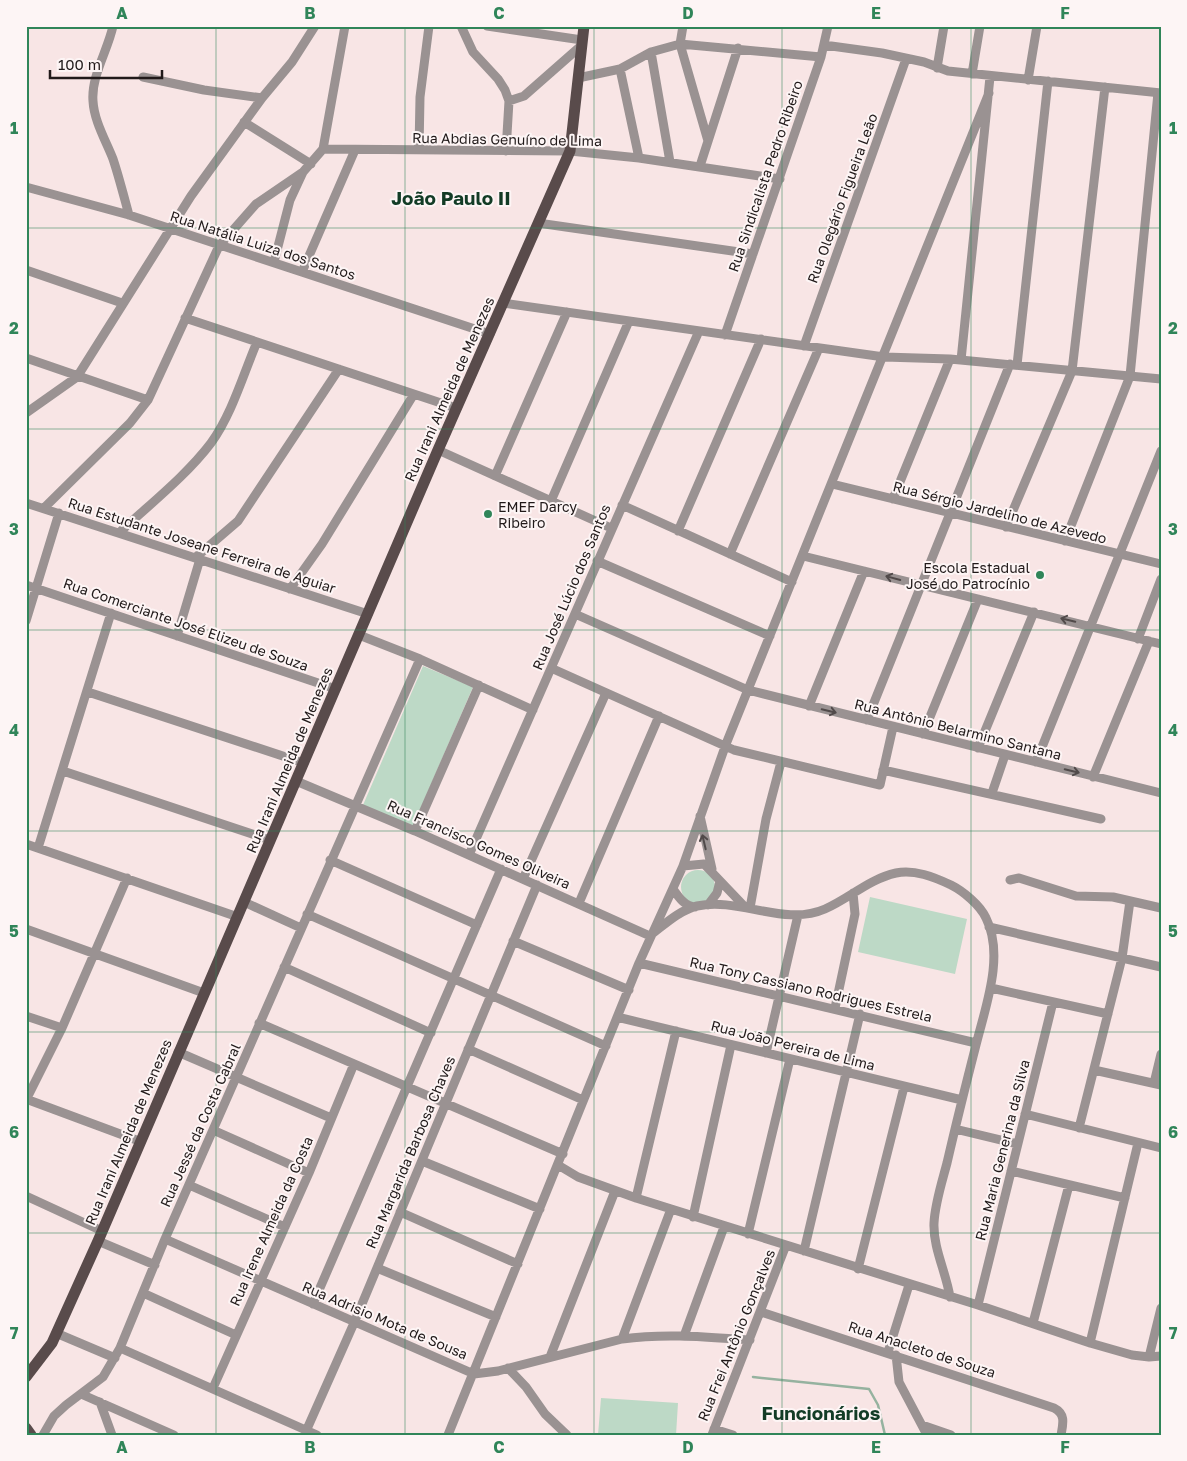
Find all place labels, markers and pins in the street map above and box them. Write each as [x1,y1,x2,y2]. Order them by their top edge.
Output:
place label: EMEF Darcy Ribeiro [498,498,577,531]
marker: EMEF Darcy Ribeiro [482,508,494,520]
place label: Escola Estadual José do Patrocínio [906,559,1030,592]
marker: Escola Estadual José do Patrocínio [1034,569,1046,581]

